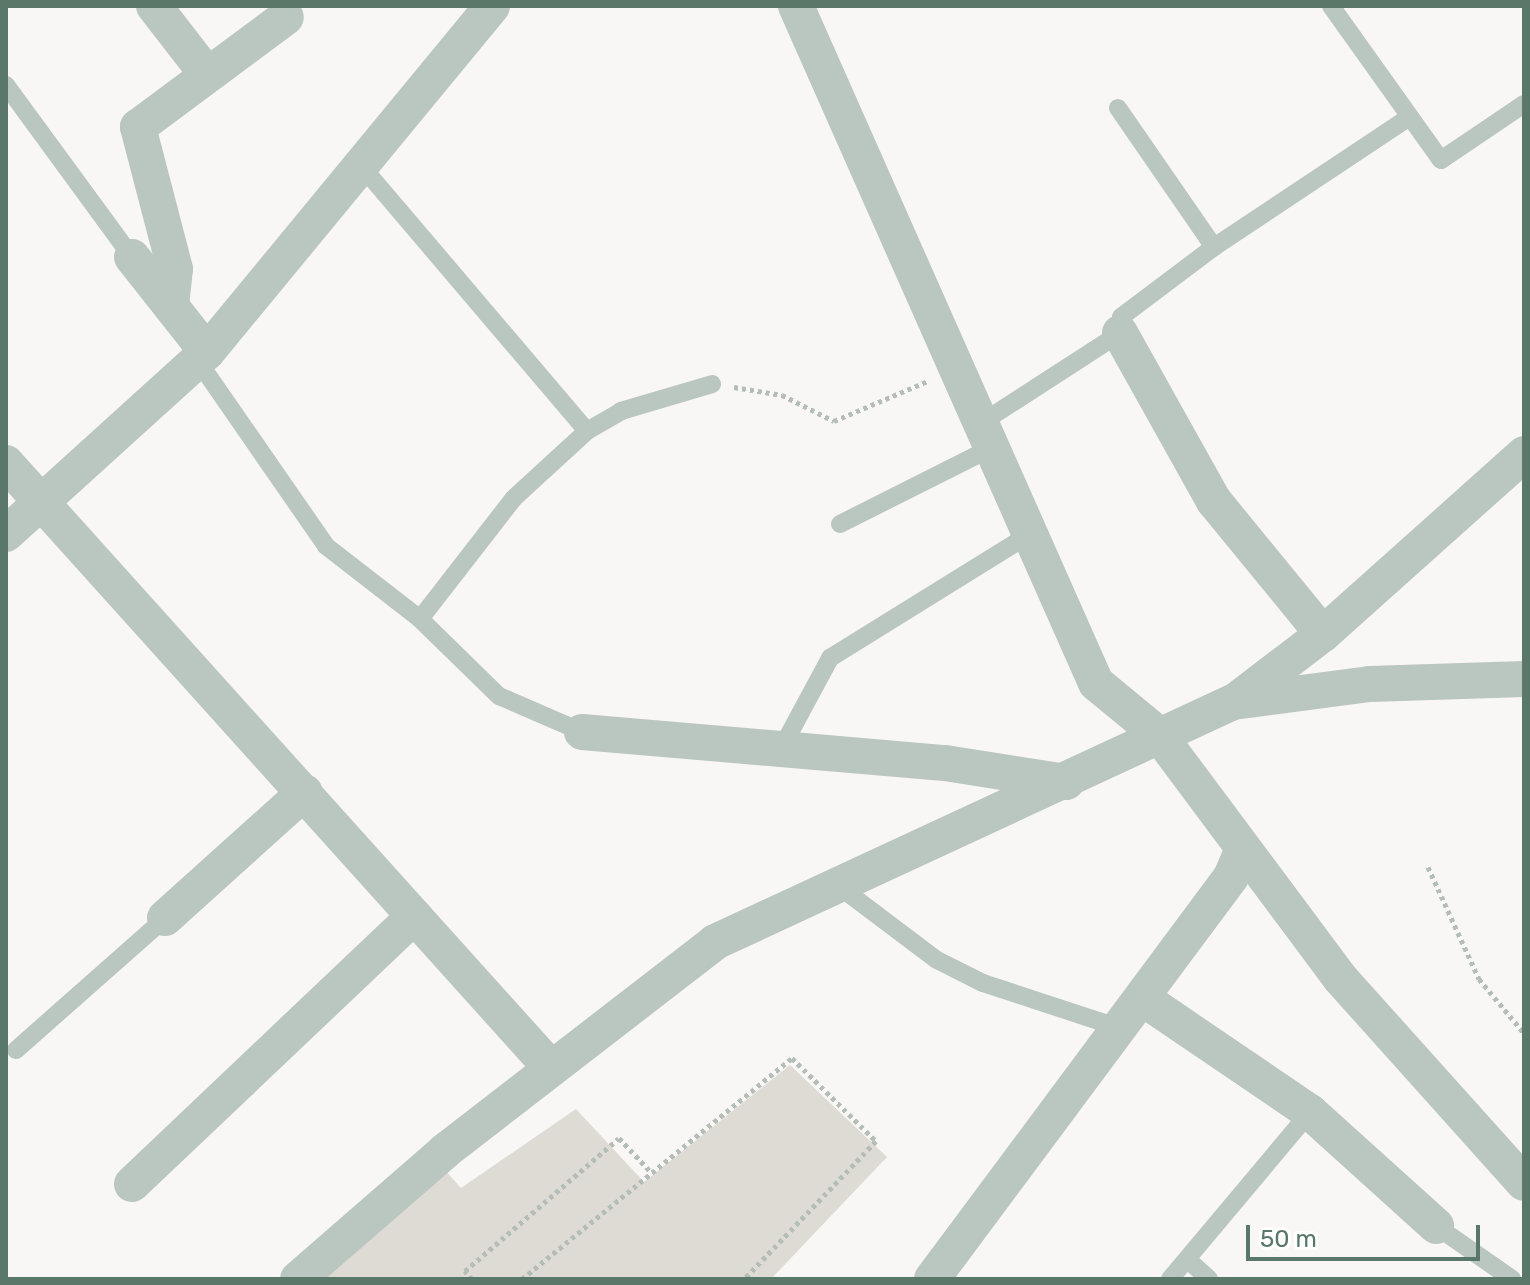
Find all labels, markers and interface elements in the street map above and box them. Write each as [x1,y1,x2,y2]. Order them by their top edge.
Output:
scale bar [1250,1209,1484,1259]
text: 50 m [1260,1225,1317,1253]

